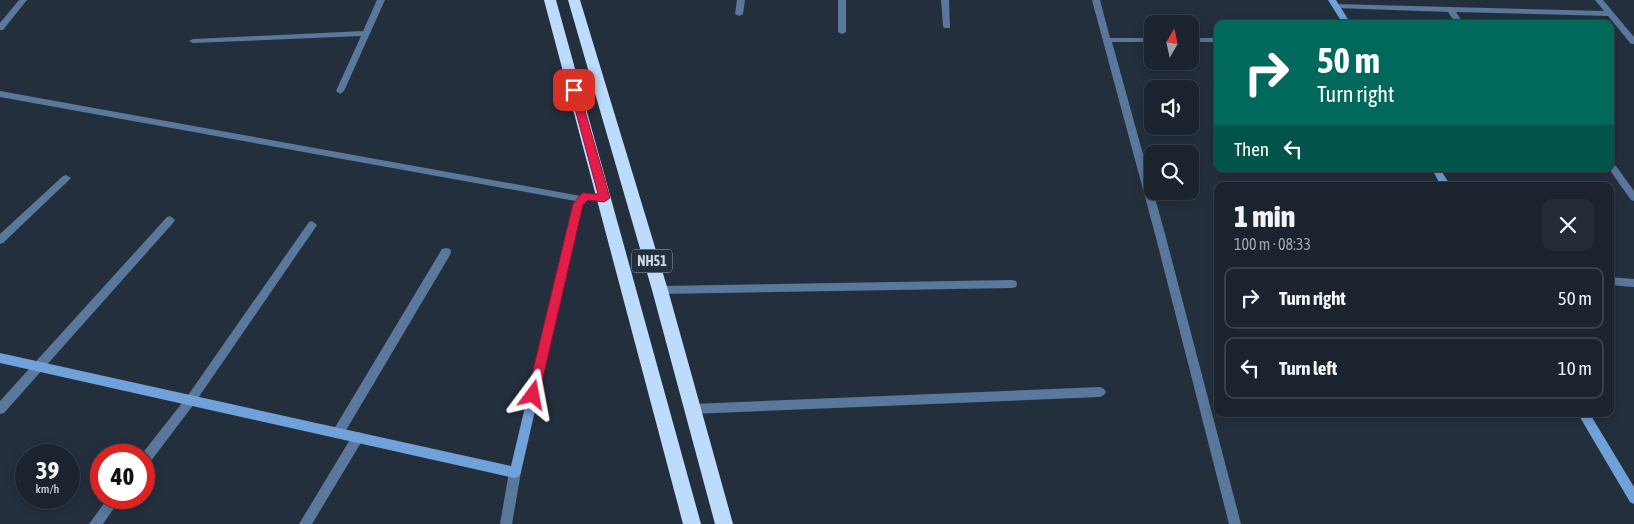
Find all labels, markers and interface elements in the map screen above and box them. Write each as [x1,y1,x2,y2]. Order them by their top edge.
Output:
north arrow [1144,15,1199,70]
map controls [1144,15,1199,200]
icon: right [1234,40,1299,105]
text: 50 m [1317,40,1380,80]
pin [553,69,595,111]
icon: arrive [560,76,588,104]
button: sound [1144,80,1199,135]
text: Turn right [1317,81,1394,107]
icon: left [1279,135,1307,163]
text: Then [1234,138,1269,160]
button: search [1144,145,1199,200]
text: 1 min [1234,199,1295,233]
button: close [1542,199,1594,251]
text: 100 m · 08:33 [1234,235,1311,253]
road number: NH51 [632,250,672,272]
icon: right [1236,284,1264,312]
text: Turn right [1279,287,1346,309]
text: 50 m [1558,287,1592,309]
icon: left [1236,354,1264,382]
text: Turn left [1279,357,1337,379]
text: 10 m [1558,357,1592,379]
position arrow [506,368,558,420]
speed limit sign: 40 [90,444,155,509]
text: 39 [36,456,59,484]
text: km/h [36,482,59,496]

